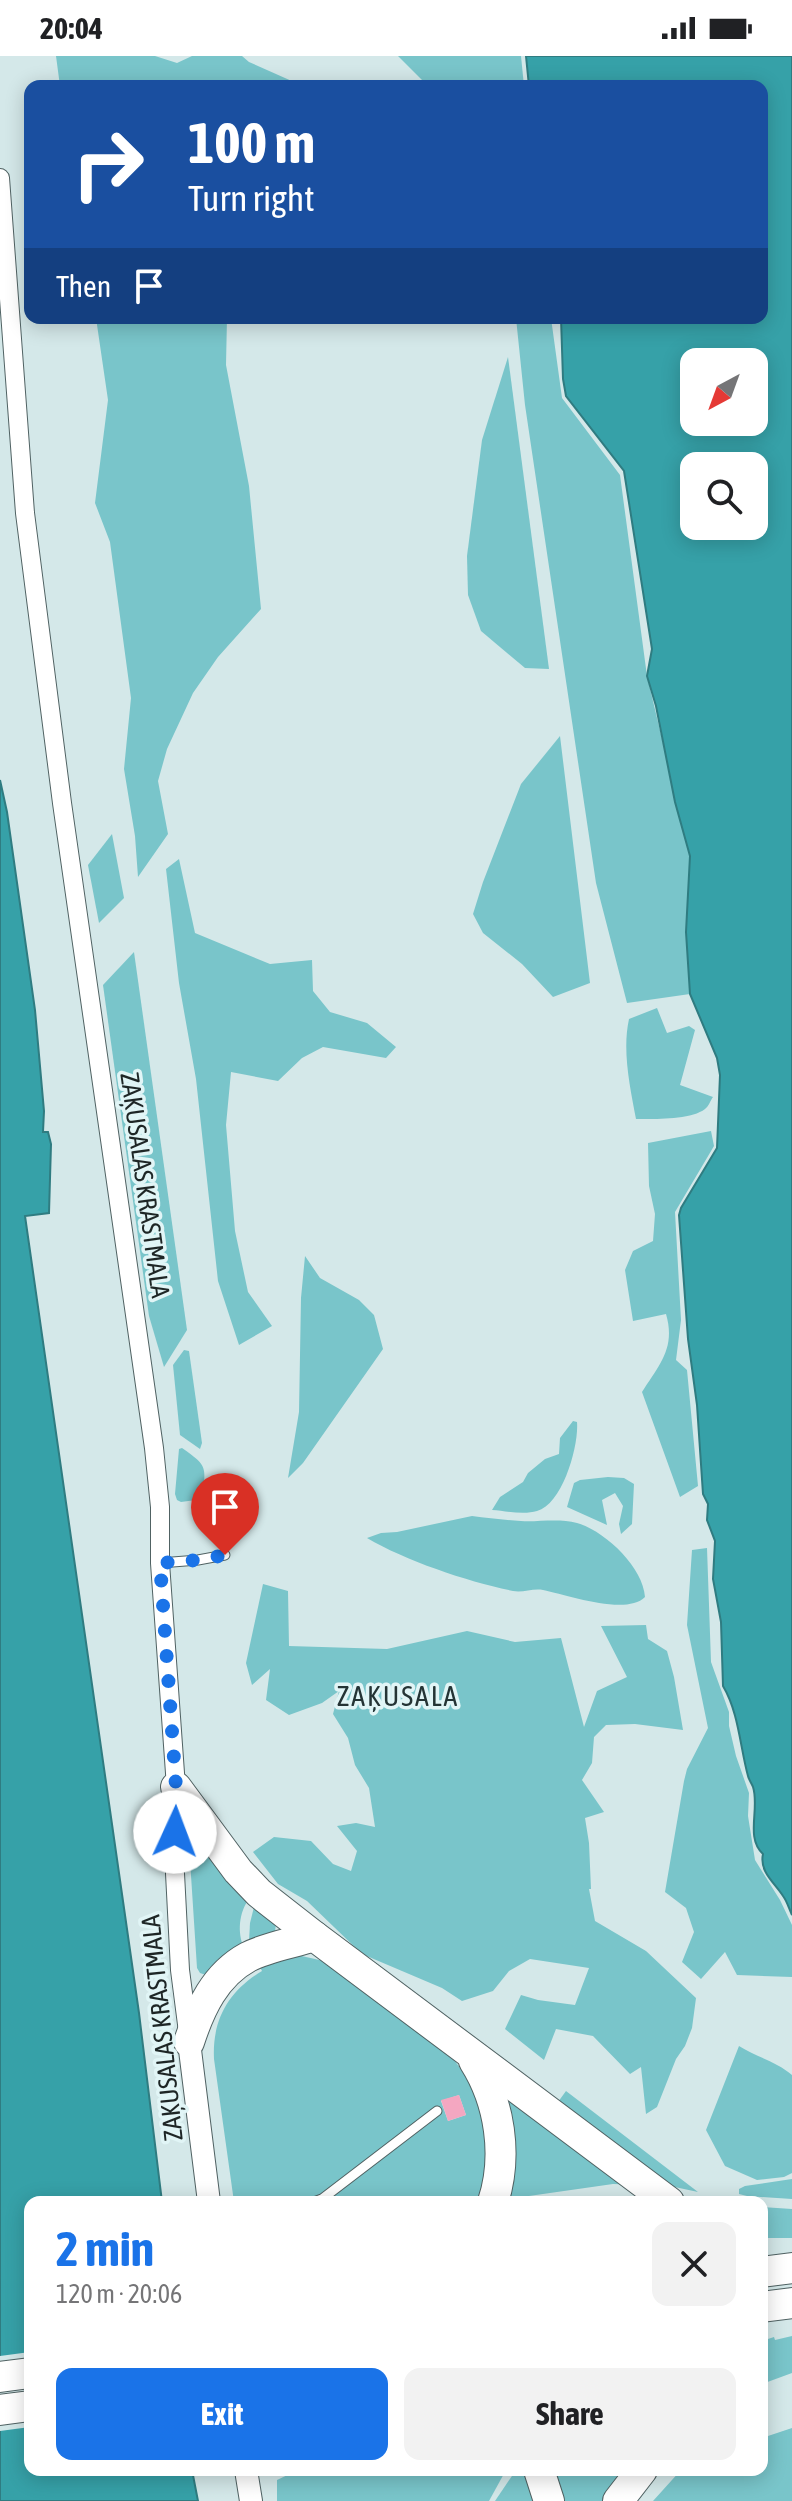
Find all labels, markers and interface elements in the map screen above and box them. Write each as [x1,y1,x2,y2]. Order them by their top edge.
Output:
text: 20:04 [40,11,103,45]
text: 100 m [188,111,315,175]
icon: right [56,112,160,216]
text: Turn right [188,177,315,219]
icon: arrive [127,264,171,308]
text: Then [56,269,111,303]
north arrow [680,348,768,436]
map controls [680,348,768,540]
button: search [680,452,768,540]
street label: ZAĶUSALAS KRASTMALA [114,1070,176,1300]
pin [191,1473,259,1555]
icon: arrive [203,1485,247,1529]
district label: ZAĶUSALA [337,1680,459,1712]
position arrow [133,1790,217,1874]
street label: ZAĶUSALAS KRASTMALA [135,1913,189,2143]
text: 2 min [56,2221,154,2276]
button: close [652,2222,736,2306]
text: 120 m · 20:06 [56,2279,182,2309]
button: Exit [56,2368,388,2460]
button: Share [404,2368,736,2460]

